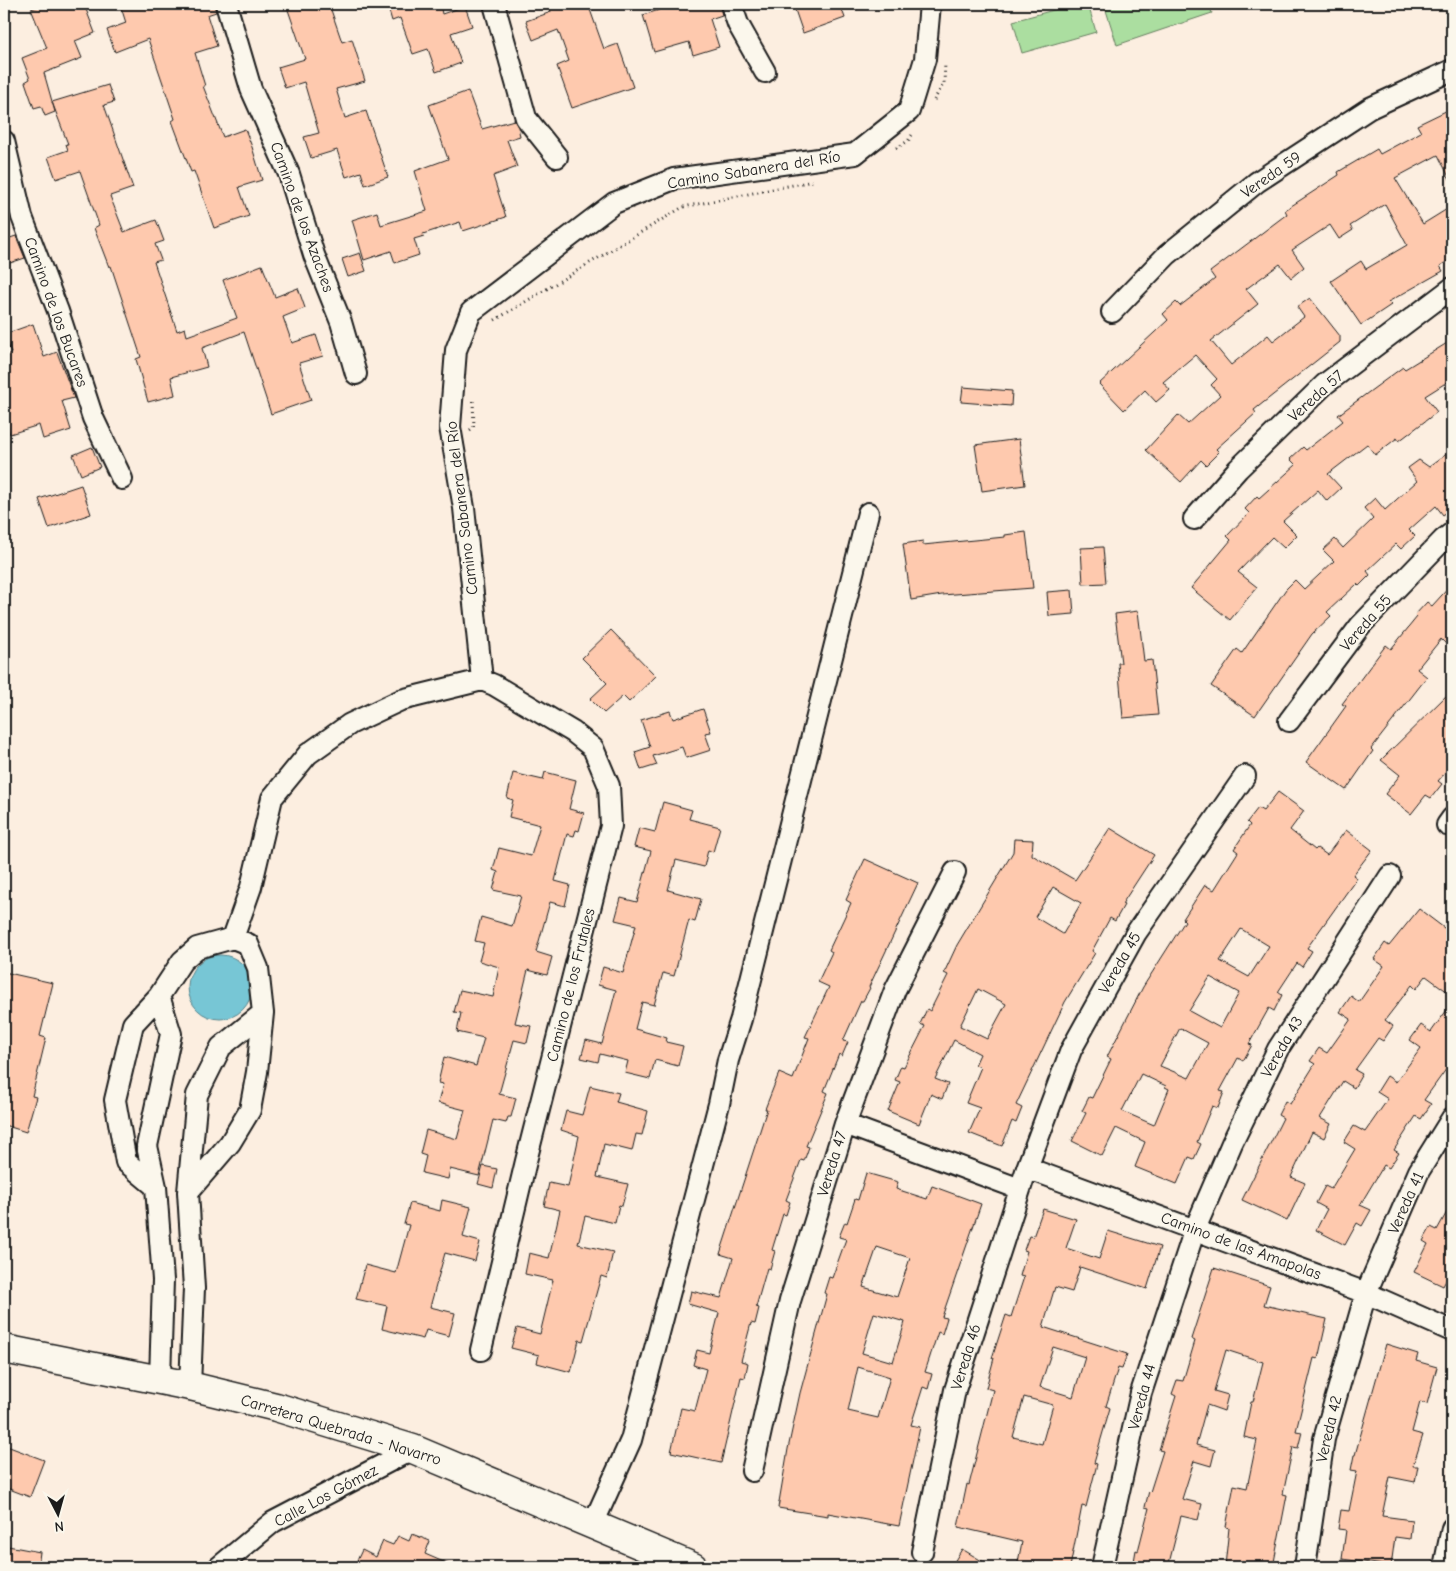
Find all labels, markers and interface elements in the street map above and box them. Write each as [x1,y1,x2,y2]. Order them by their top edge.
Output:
street label: Camino de los Azaches [266,140,338,295]
street label: Camino Sabanera del Río [666,147,842,193]
street label: Vereda 59 [1238,148,1304,202]
street label: Camino de los Bucares [21,235,92,390]
street label: Vereda 57 [1285,366,1348,425]
street label: Camino Sabanera del Río [442,420,482,596]
street label: Vereda 55 [1337,591,1395,655]
street label: Camino de los Frutales [543,906,599,1064]
street label: Vereda 45 [1095,929,1145,997]
street label: Vereda 43 [1257,1013,1307,1081]
street label: Vereda 47 [814,1129,851,1199]
street label: Vereda 41 [1384,1169,1428,1237]
street label: Camino de las Amapolas [1158,1209,1324,1284]
street label: Vereda 46 [947,1322,985,1392]
street label: Vereda 44 [1125,1362,1159,1432]
street label: Carretera Quebrada - Navarro [239,1391,443,1469]
street label: Vereda 42 [1313,1394,1345,1464]
street label: Calle Los Gómez [271,1461,381,1531]
north arrow [32,1488,82,1538]
text: N [54,1518,65,1535]

